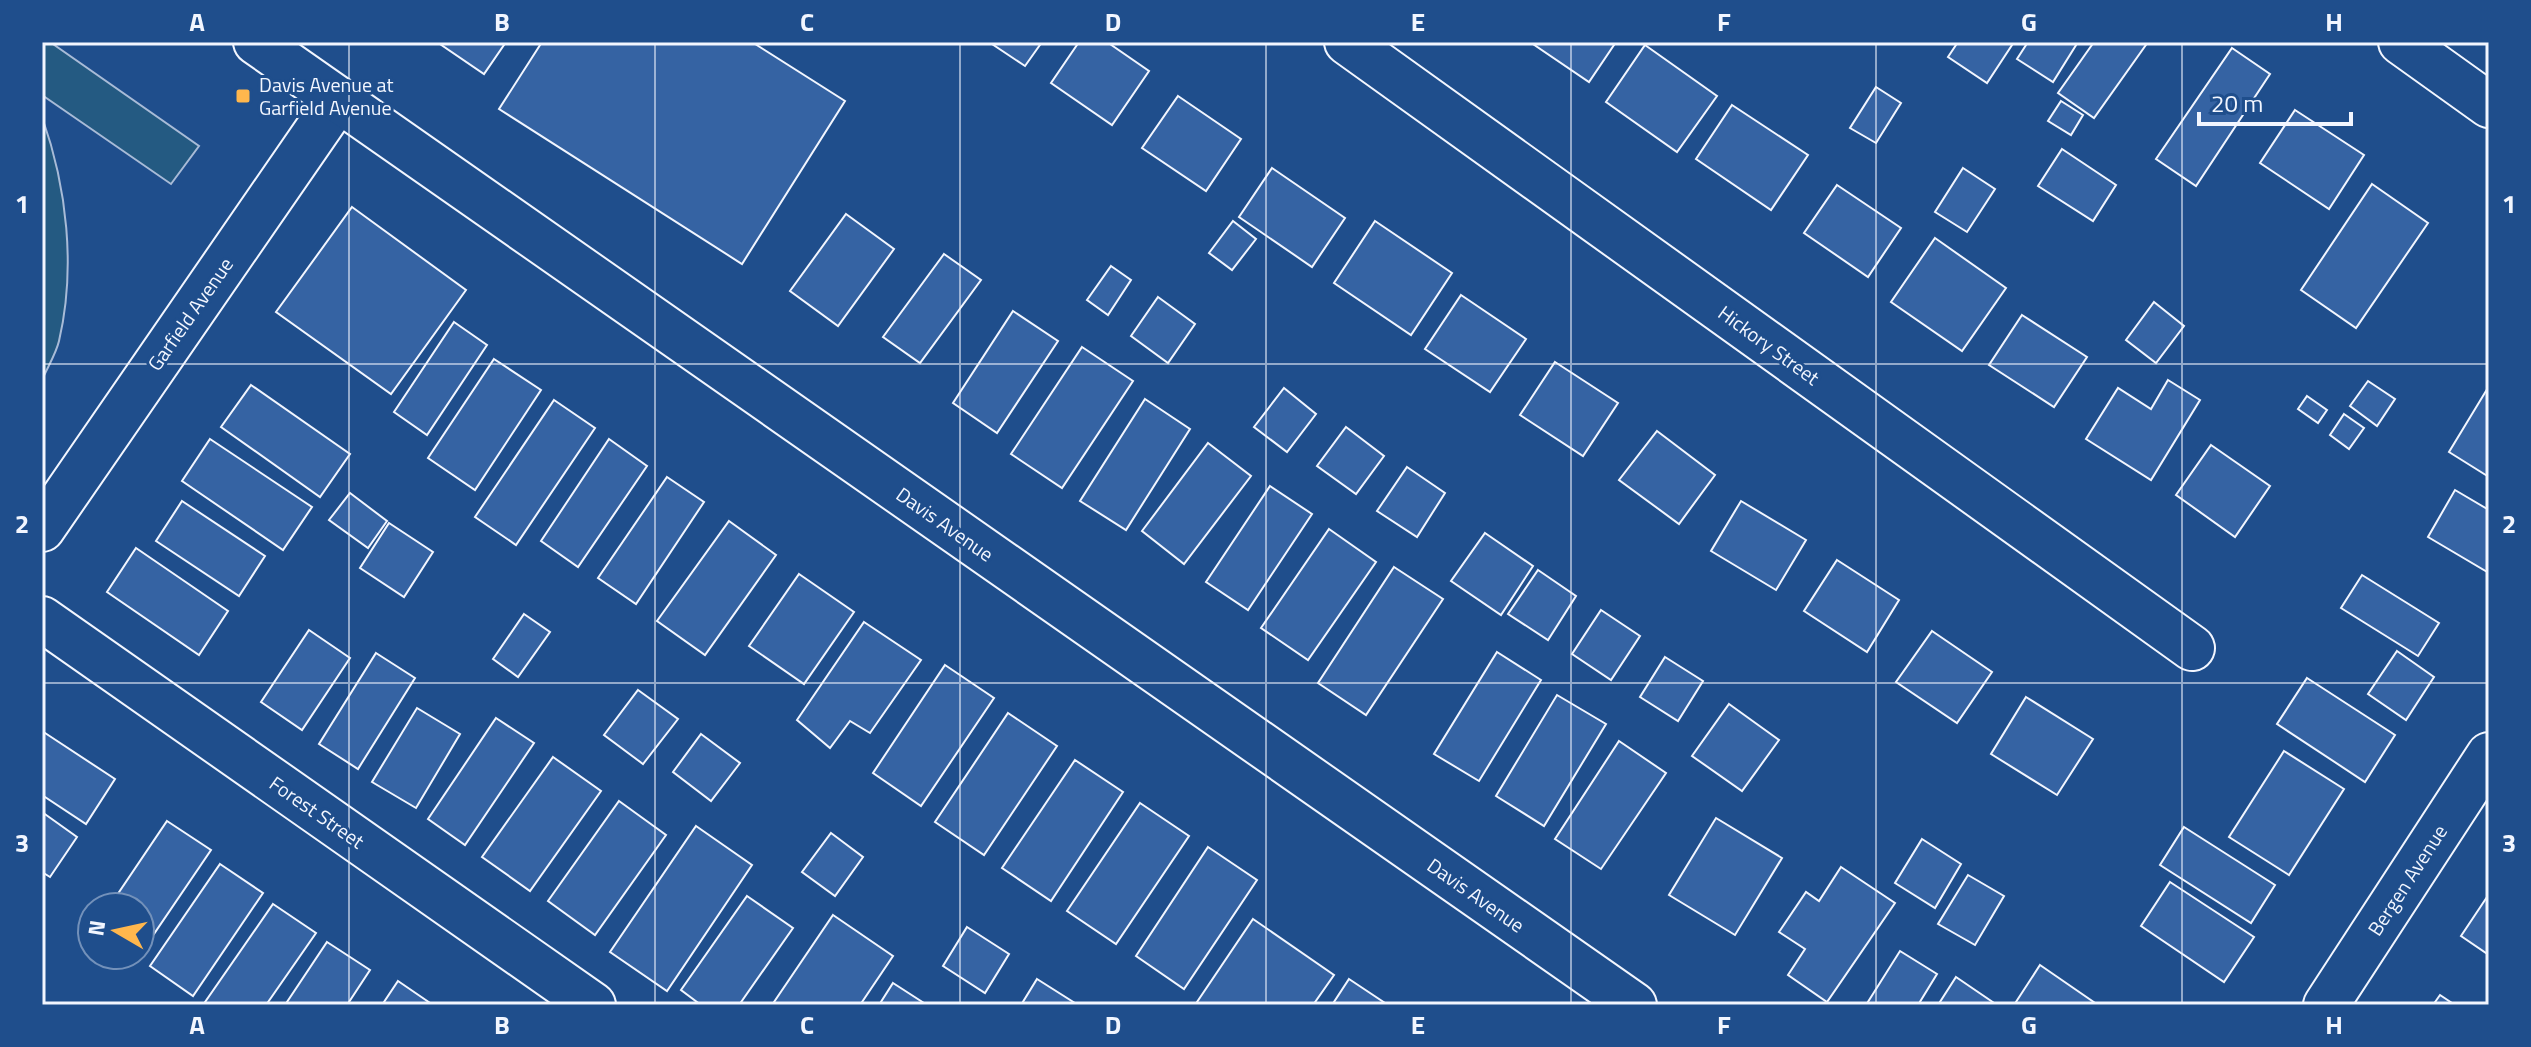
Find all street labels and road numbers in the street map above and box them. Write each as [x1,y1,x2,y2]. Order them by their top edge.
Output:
street label: Garfield Avenue [139,251,241,377]
street label: Hickory Street [1712,297,1826,393]
street label: Davis Avenue [890,479,1000,569]
street label: Forest Street [263,768,371,856]
street label: Bergen Avenue [2359,818,2455,942]
street label: Davis Avenue [1421,850,1531,940]

